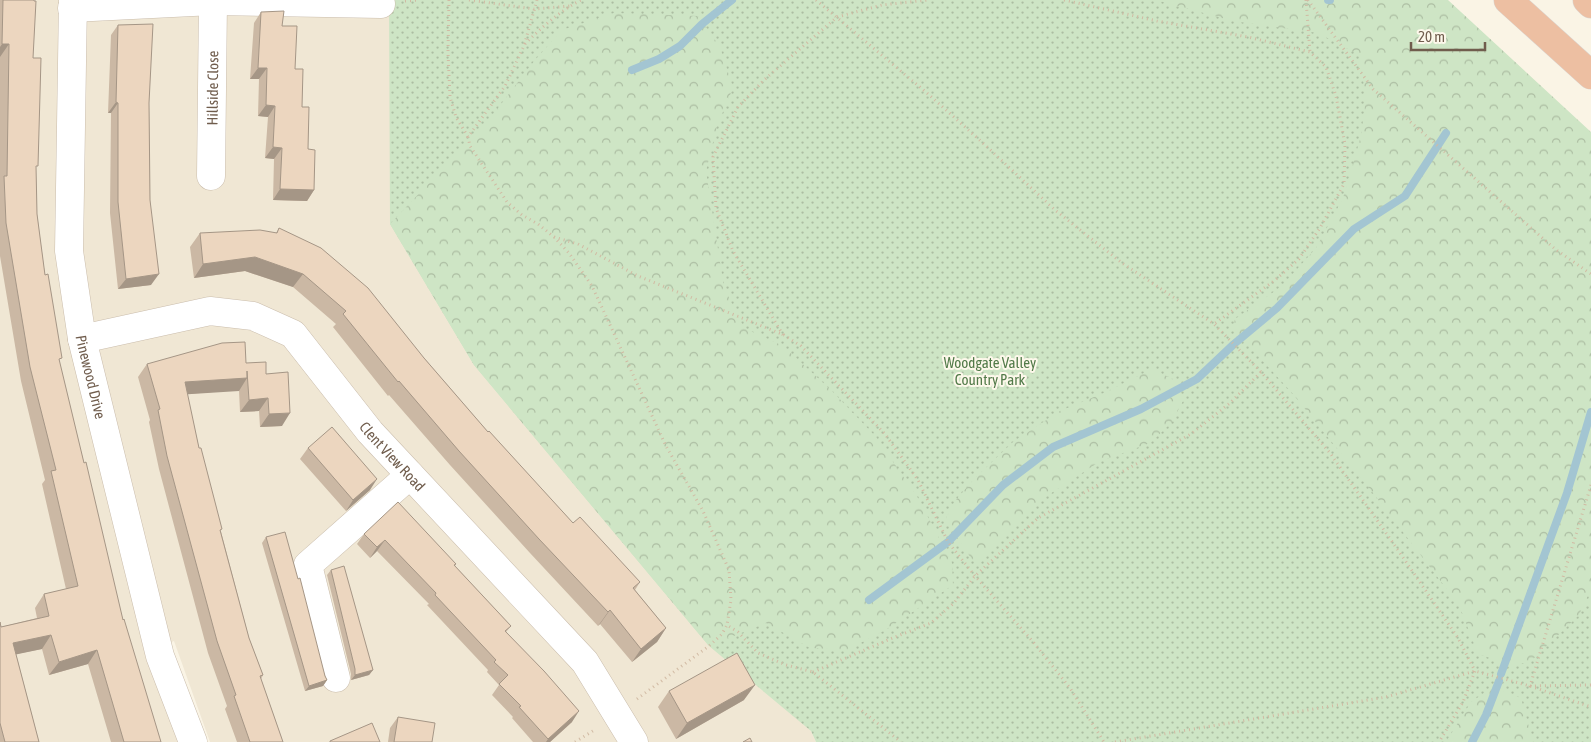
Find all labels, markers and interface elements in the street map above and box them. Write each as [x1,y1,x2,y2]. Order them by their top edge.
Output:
scale bar [1411,20,1485,52]
text: 20 m [1418,28,1445,45]
street label: Hillside Close [203,50,221,125]
street label: Pinewood Drive [73,334,110,421]
park label: Woodgate Valley Country Park [944,354,1036,388]
street label: Clent View Road [357,418,429,494]

